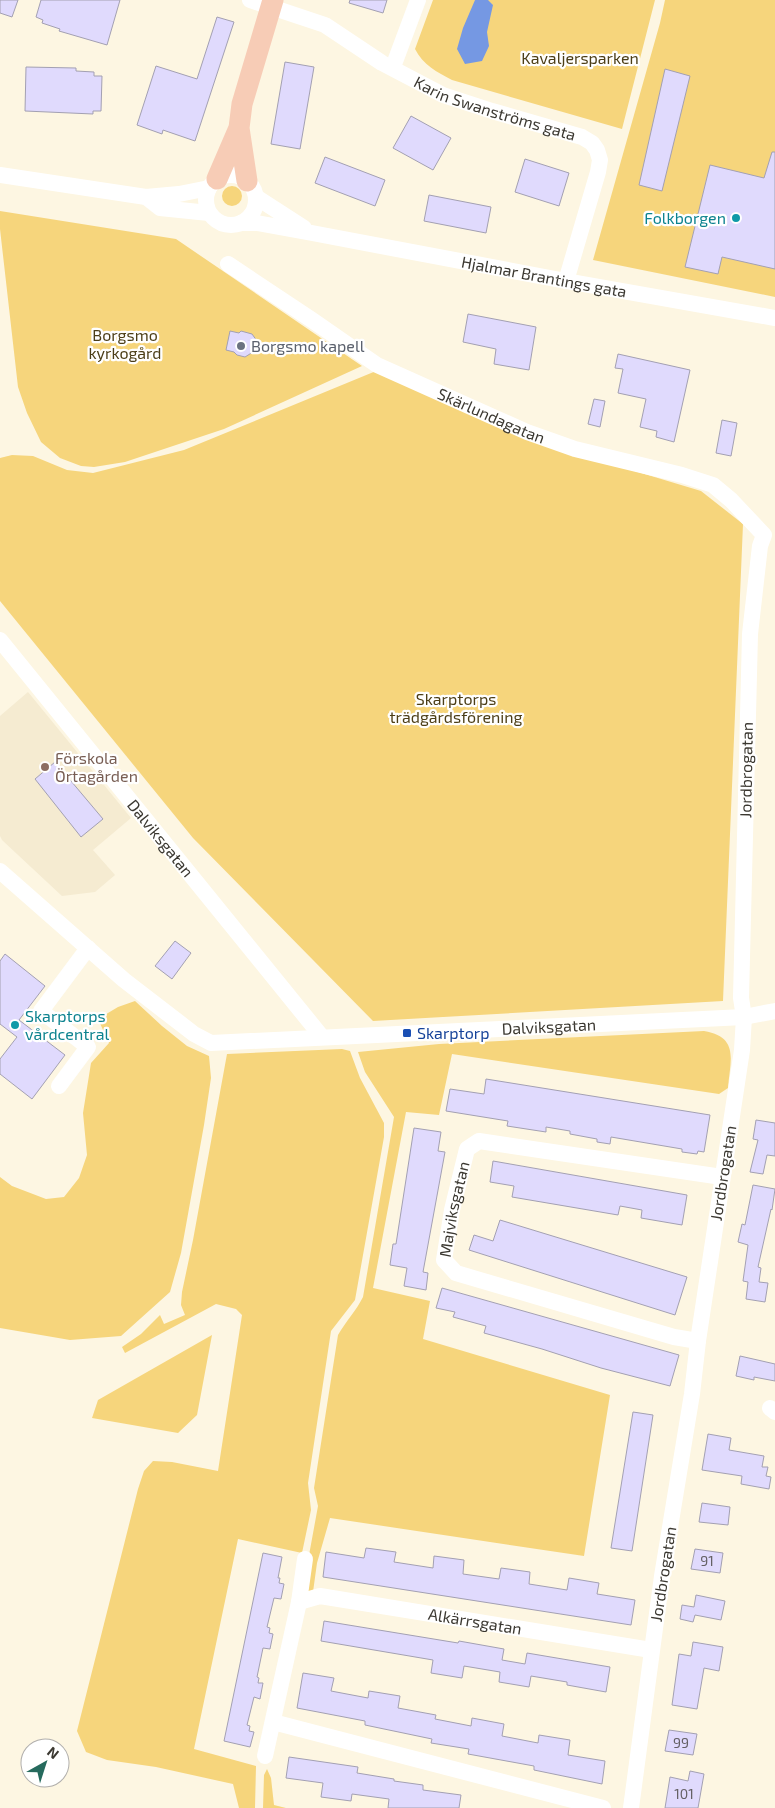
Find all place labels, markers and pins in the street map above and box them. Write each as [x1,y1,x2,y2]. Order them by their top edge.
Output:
place label: Folkborgen [644,208,726,227]
marker: Folkborgen [730,212,742,224]
place label: Borgsmo kapell [251,336,365,355]
marker: Borgsmo kapell [235,340,247,352]
place label: Förskola Örtagården [55,748,138,785]
marker: Förskola Örtagården [39,761,51,773]
place label: Skarptorps vårdcentral [25,1006,109,1043]
marker: Skarptorps vårdcentral [9,1019,21,1031]
place label: Skarptorp [417,1023,489,1042]
marker: Skarptorp [401,1027,413,1039]

